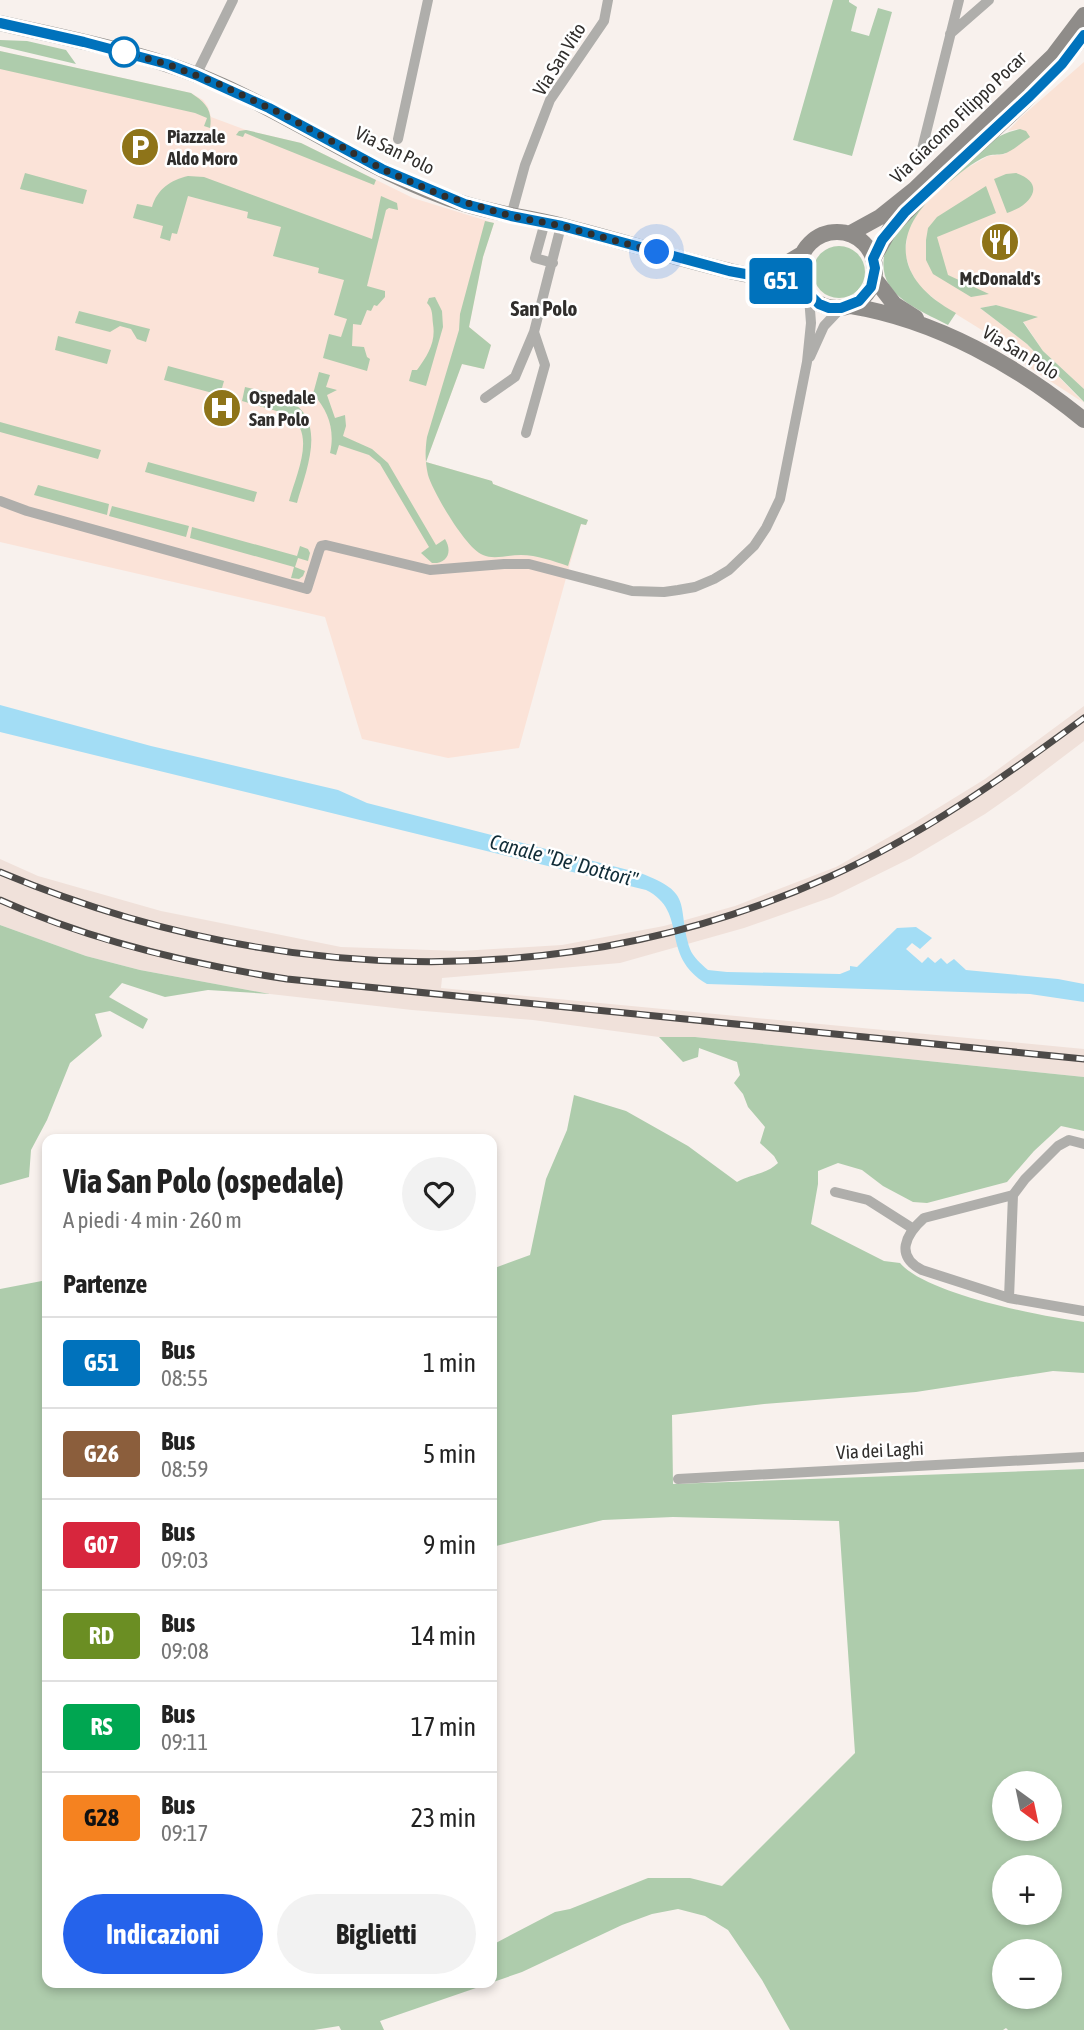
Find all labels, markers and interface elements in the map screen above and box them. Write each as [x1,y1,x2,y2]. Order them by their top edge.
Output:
street label: Via San Vito [528,18,590,99]
unlabelled marker [109,37,139,67]
street label: Via Giacomo Filippo Pocar [886,46,1031,187]
street label: Via San Polo [352,121,438,179]
place label: Piazzale Aldo Moro [166,125,238,169]
parking icon: Piazzale Aldo Moro [119,126,161,168]
restaurant icon: McDonald's [979,221,1021,263]
your location [639,234,674,269]
line badge: G51 [741,258,821,304]
text: G51 [763,267,799,294]
place label: McDonald's [959,267,1041,289]
district label: San Polo [511,296,578,320]
street label: Via San Polo [979,321,1063,384]
place label: Ospedale San Polo [249,386,316,430]
hospital icon: Ospedale San Polo [201,387,243,429]
water label: Canale "De' Dottori" [488,829,642,892]
button: heart [402,1157,476,1231]
text: Via San Polo (ospedale) [63,1162,344,1200]
text: A piedi · 4 min · 260 m [63,1207,242,1233]
text: Partenze [63,1269,147,1299]
text: Bus [161,1335,195,1365]
text: 1 min [423,1348,476,1378]
text: G51 [84,1349,119,1376]
text: 08:55 [161,1365,208,1391]
text: Bus [161,1426,195,1456]
street label: Via dei Laghi [836,1437,924,1463]
text: 5 min [423,1439,476,1469]
text: G26 [84,1440,119,1467]
text: 08:59 [161,1456,208,1482]
text: Bus [161,1517,195,1547]
text: 9 min [423,1530,476,1560]
text: G07 [84,1531,119,1558]
text: 09:03 [161,1547,209,1573]
text: Bus [161,1608,195,1638]
text: 14 min [411,1621,476,1651]
text: RD [89,1622,114,1649]
text: 09:08 [161,1638,209,1664]
text: Bus [161,1699,195,1729]
text: 17 min [411,1712,476,1742]
text: RS [90,1713,113,1740]
text: 09:11 [161,1729,208,1755]
north arrow [992,1771,1062,1841]
map controls [992,1771,1062,2009]
text: Bus [161,1790,195,1820]
text: 23 min [411,1803,476,1833]
text: G28 [84,1804,119,1831]
text: 09:17 [161,1820,208,1846]
button: + [992,1855,1062,1925]
button: Indicazioni [63,1894,263,1974]
button: Biglietti [277,1894,476,1974]
button: − [992,1939,1062,2009]

